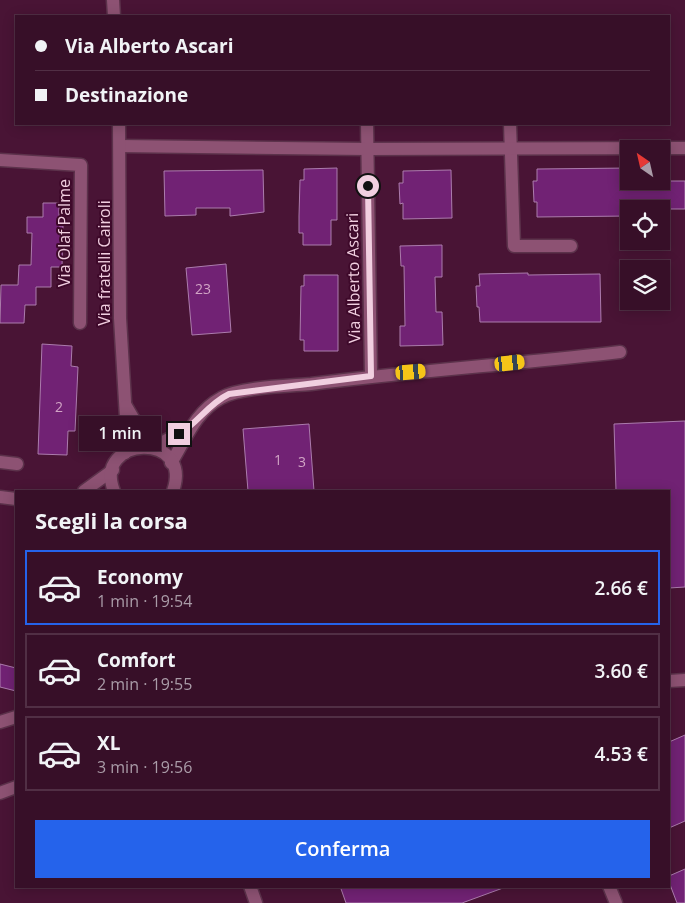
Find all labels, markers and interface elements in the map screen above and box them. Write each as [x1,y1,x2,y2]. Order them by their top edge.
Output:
text: Via Alberto Ascari [65,33,234,59]
text: Destinazione [65,82,188,108]
north arrow [620,140,670,190]
map controls [620,140,670,310]
route start [357,175,379,197]
street label: Via Olaf Palme [53,179,75,287]
street label: Via fratelli Cairoli [93,200,115,326]
button: locate [620,200,670,250]
street label: Via Alberto Ascari [341,213,365,343]
button: layers [620,260,670,310]
house number: 23 [195,279,211,298]
car [494,354,525,372]
car [395,363,426,381]
house number: 2 [55,397,63,416]
callout: 1 min [79,416,162,452]
text: 1 min [98,422,142,444]
route end [168,423,190,445]
house number: 1 [274,450,282,469]
house number: 3 [298,452,306,471]
text: Scegli la corsa [35,505,188,535]
text: Economy [97,564,183,590]
icon: car [37,565,82,610]
text: 2.66 € [594,575,648,601]
text: 1 min · 19:54 [97,590,192,612]
text: Comfort [97,647,176,673]
icon: car [37,648,82,693]
text: 3.60 € [594,658,648,684]
text: 2 min · 19:55 [97,673,192,695]
text: XL [97,730,120,756]
icon: car [37,731,82,776]
text: 4.53 € [594,741,648,767]
text: 3 min · 19:56 [97,756,192,778]
button: Conferma [35,820,650,878]

